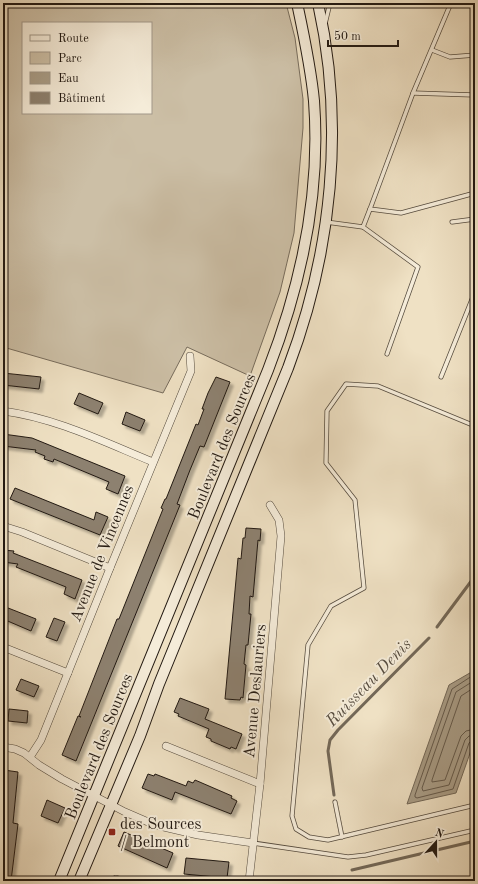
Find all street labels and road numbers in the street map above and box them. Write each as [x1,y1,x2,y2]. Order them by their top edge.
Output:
street label: Boulevard des Sources [186,371,259,522]
street label: Avenue de Vincennes [68,483,138,624]
street label: Avenue Deslauriers [242,623,270,759]
street label: Boulevard des Sources [63,671,136,822]

